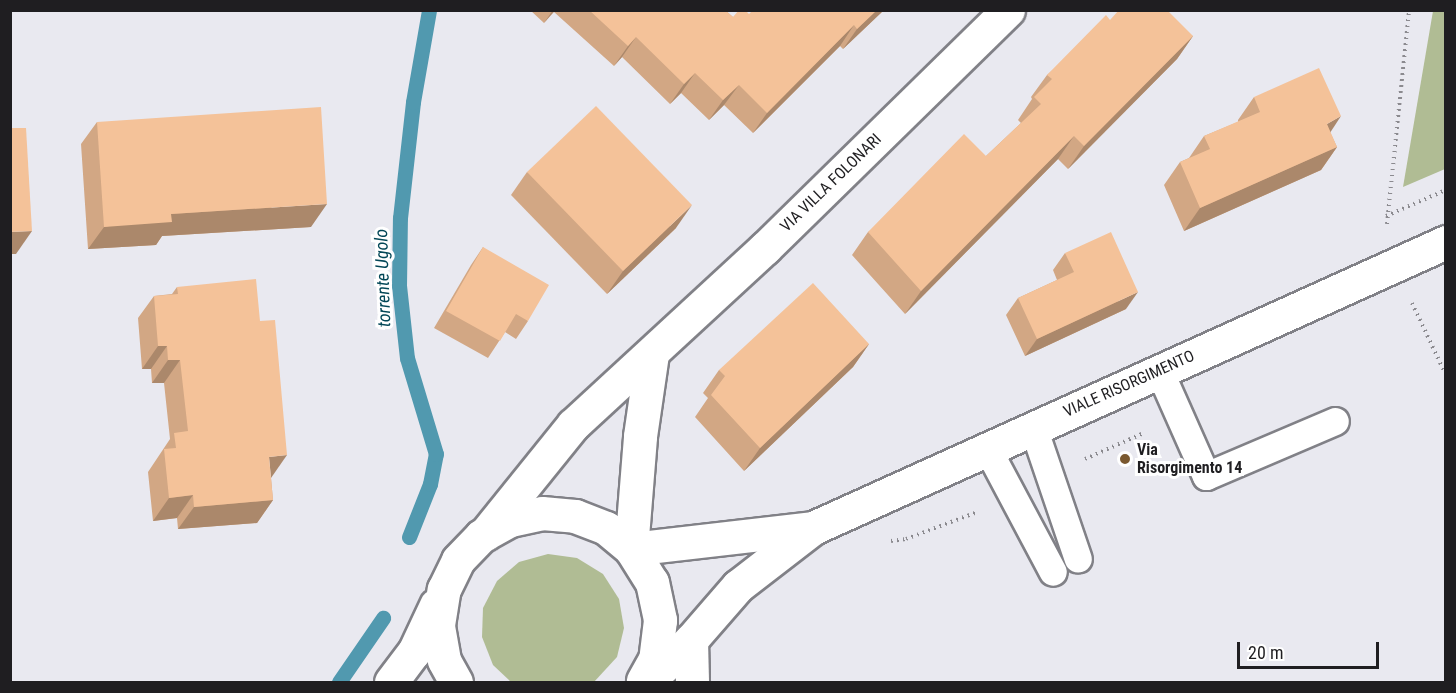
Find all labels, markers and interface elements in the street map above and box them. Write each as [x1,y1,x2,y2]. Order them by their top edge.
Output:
street label: VIA VILLA FOLONARI [776,130,886,236]
water label: torrente Ugolo [370,229,396,327]
street label: VIALE RISORGIMENTO [1061,346,1197,422]
place label: Via Risorgimento 14 [1137,440,1242,478]
marker: Via Risorgimento 14 [1118,452,1132,466]
scale bar [1240,630,1382,668]
text: 20 m [1248,642,1283,663]

